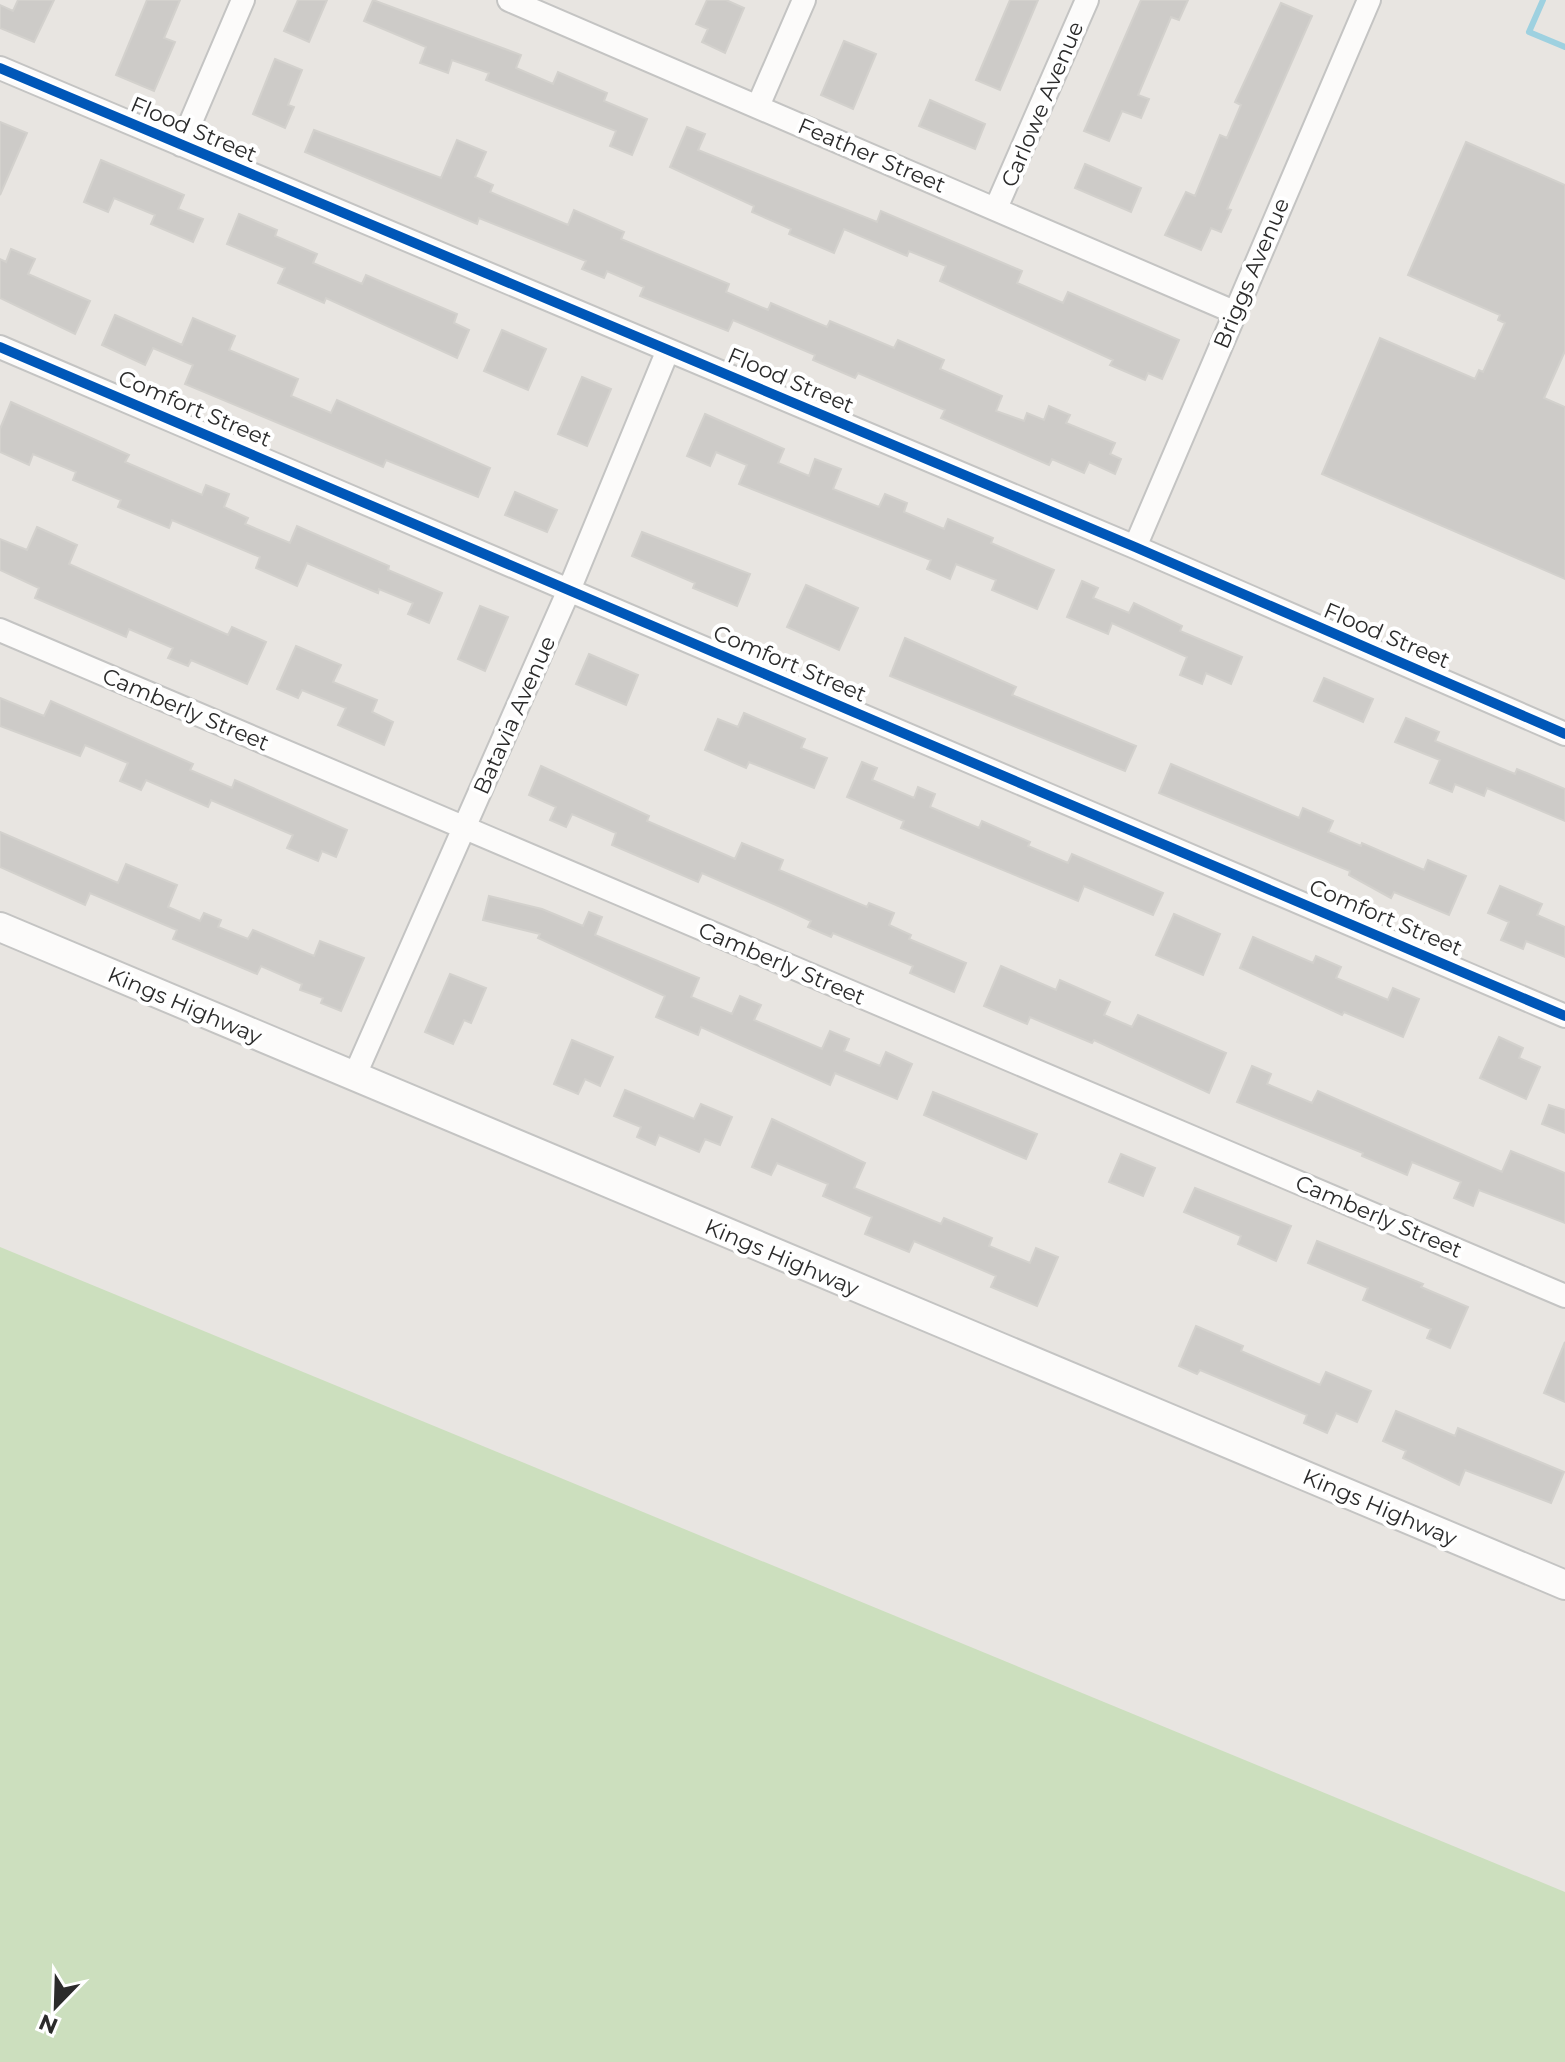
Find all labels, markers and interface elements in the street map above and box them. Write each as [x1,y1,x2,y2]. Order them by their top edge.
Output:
street label: Carlowe Avenue [995,17,1090,191]
street label: Flood Street [127,91,261,168]
street label: Feather Street [794,112,950,199]
street label: Briggs Avenue [1208,194,1295,352]
street label: Flood Street [724,342,858,419]
street label: Comfort Street [114,364,275,453]
street label: Flood Street [1320,597,1454,674]
street label: Comfort Street [709,619,870,708]
street label: Batavia Avenue [467,632,561,799]
street label: Camberly Street [98,662,273,757]
street label: Comfort Street [1305,873,1466,962]
street label: Camberly Street [694,916,869,1011]
street label: Kings Highway [104,961,266,1050]
street label: Camberly Street [1291,1169,1466,1264]
street label: Kings Highway [701,1213,863,1302]
street label: Kings Highway [1299,1463,1461,1552]
north arrow [16,1966,96,2046]
text: N [35,2008,62,2040]

